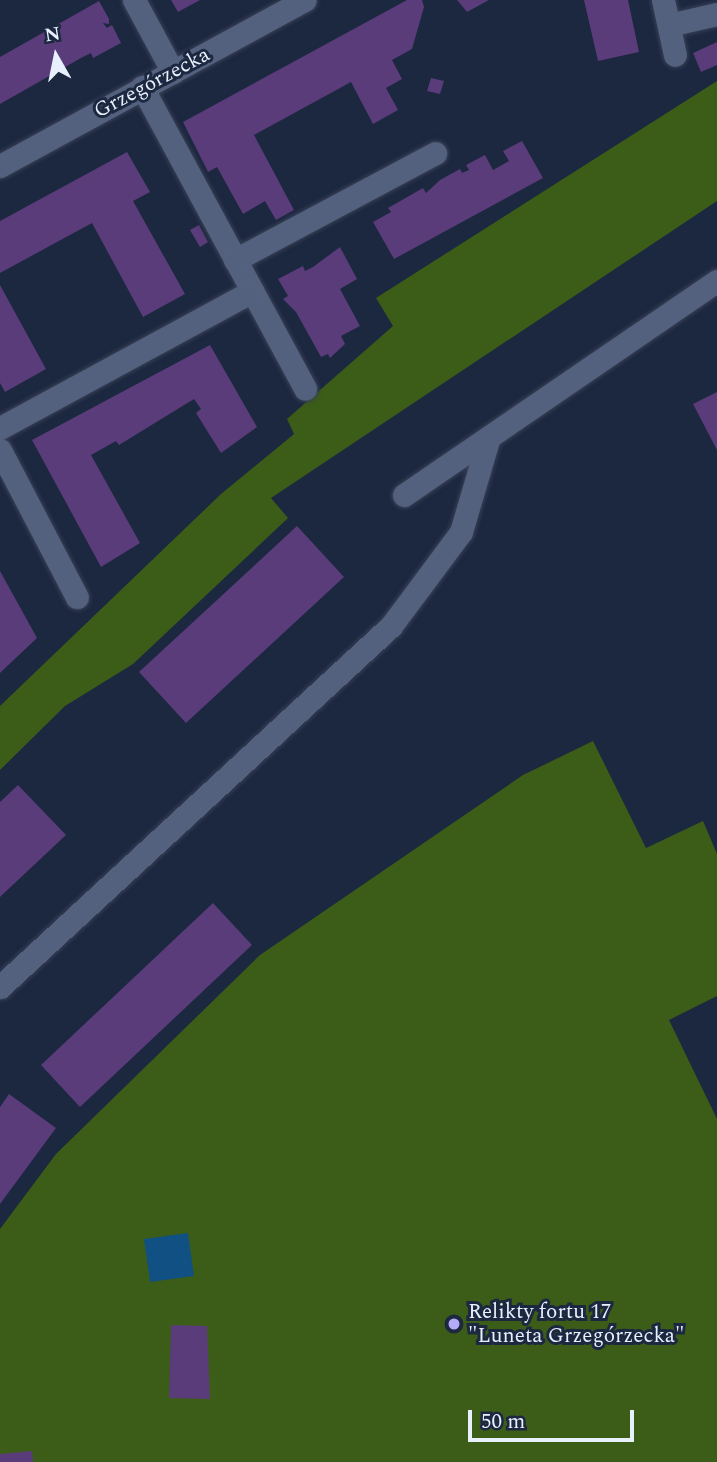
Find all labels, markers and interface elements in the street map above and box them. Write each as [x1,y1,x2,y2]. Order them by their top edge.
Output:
text: N [43,19,63,50]
north arrow [21,21,91,91]
street label: Grzegórzecka [90,42,214,124]
place label: Relikty fortu 17 "Luneta Grzegórzecka" [468,1299,685,1349]
marker: Relikty fortu 17 "Luneta Grzegórzecka" [446,1316,462,1332]
scale bar [472,1396,638,1440]
text: 50 m [481,1406,525,1438]

